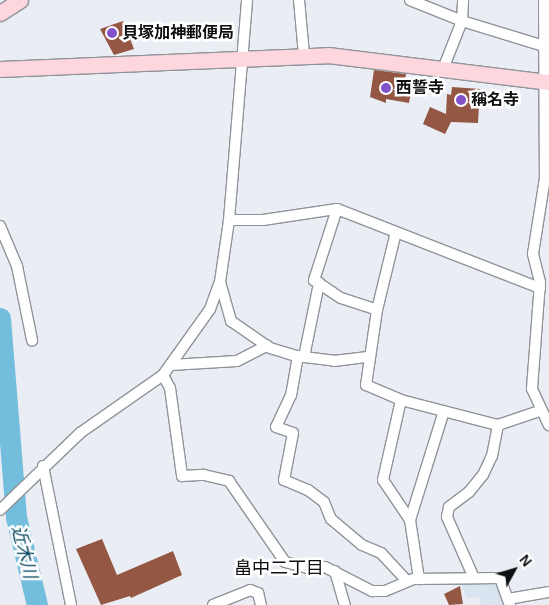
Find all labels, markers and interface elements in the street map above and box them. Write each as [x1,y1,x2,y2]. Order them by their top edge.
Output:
place label: 貝塚加神郵便局 [122,23,234,43]
marker: 貝塚加神郵便局 [106,27,118,39]
place label: 西誓寺 [396,78,444,98]
marker: 西誓寺 [380,82,392,94]
place label: 稱名寺 [471,90,519,110]
marker: 稱名寺 [455,94,467,106]
water label: 近木川 [7,523,41,581]
north arrow [489,545,539,595]
text: N [516,552,535,570]
district label: 畠中二丁目 [234,557,324,579]

